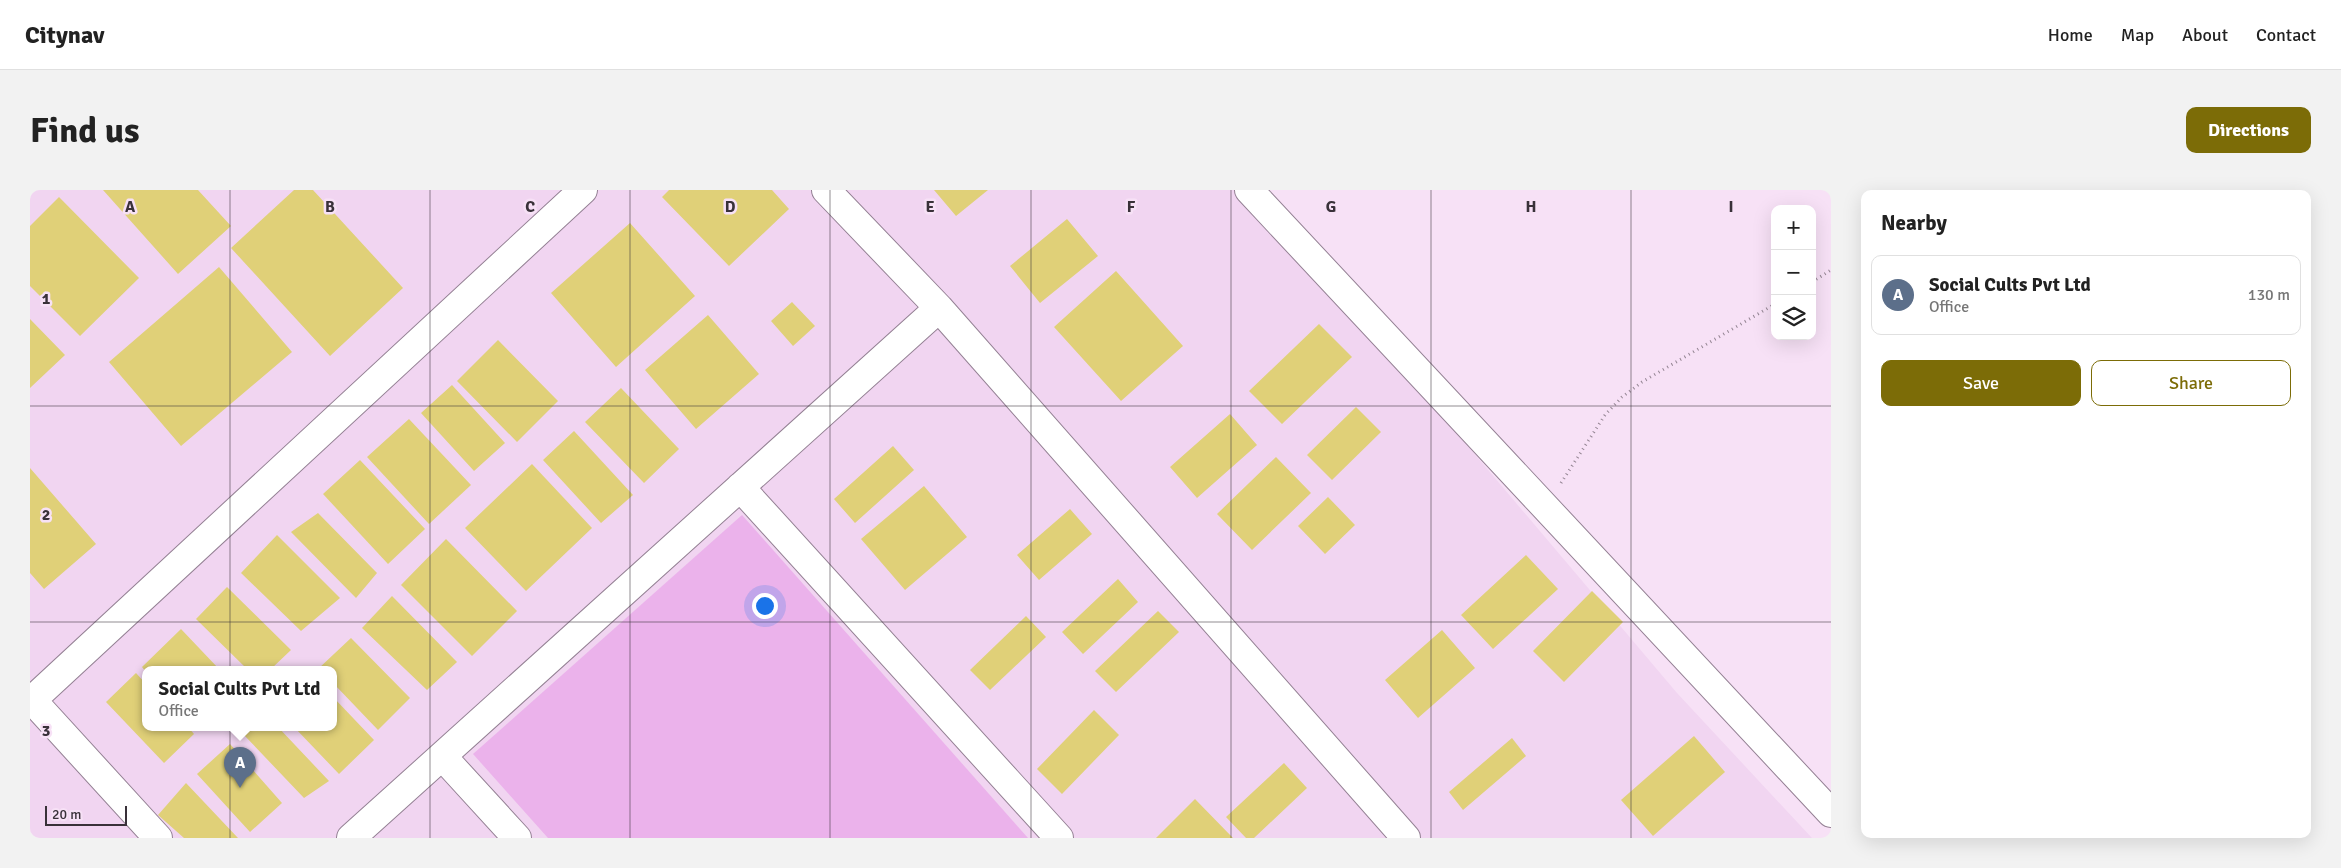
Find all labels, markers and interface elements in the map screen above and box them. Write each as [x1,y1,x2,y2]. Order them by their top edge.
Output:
text: Citynav [25,20,104,50]
text: Home [2048,24,2093,46]
text: Map [2121,24,2154,46]
text: About [2182,24,2228,46]
text: Contact [2256,24,2316,46]
button: Directions [2186,107,2311,153]
text: Find us [30,109,140,152]
text: A [125,197,136,217]
text: B [325,197,335,217]
text: C [525,197,535,217]
text: D [725,197,736,217]
text: E [925,197,935,217]
text: F [1127,197,1136,217]
text: G [1326,197,1336,217]
text: H [1526,197,1536,217]
text: I [1728,197,1734,217]
map controls [1771,205,1816,340]
button: + [1771,205,1816,250]
text: Nearby [1881,210,1947,236]
button: − [1771,250,1816,295]
text: Social Cults Pvt Ltd [1929,273,2091,297]
text: A [1893,285,1903,305]
text: 130 m [2248,285,2290,305]
text: 1 [42,289,51,309]
button: layers [1771,295,1816,340]
text: Office [1929,297,1969,317]
button: Save [1881,360,2081,406]
button: Share [2091,360,2291,406]
text: 2 [42,505,50,525]
your location [752,593,778,619]
popup [142,666,337,731]
text: Social Cults Pvt Ltd [159,677,320,701]
text: Office [159,701,199,721]
text: 3 [42,721,50,741]
pin: A [224,747,256,788]
scale bar [45,803,128,826]
text: 20 m [52,806,81,823]

